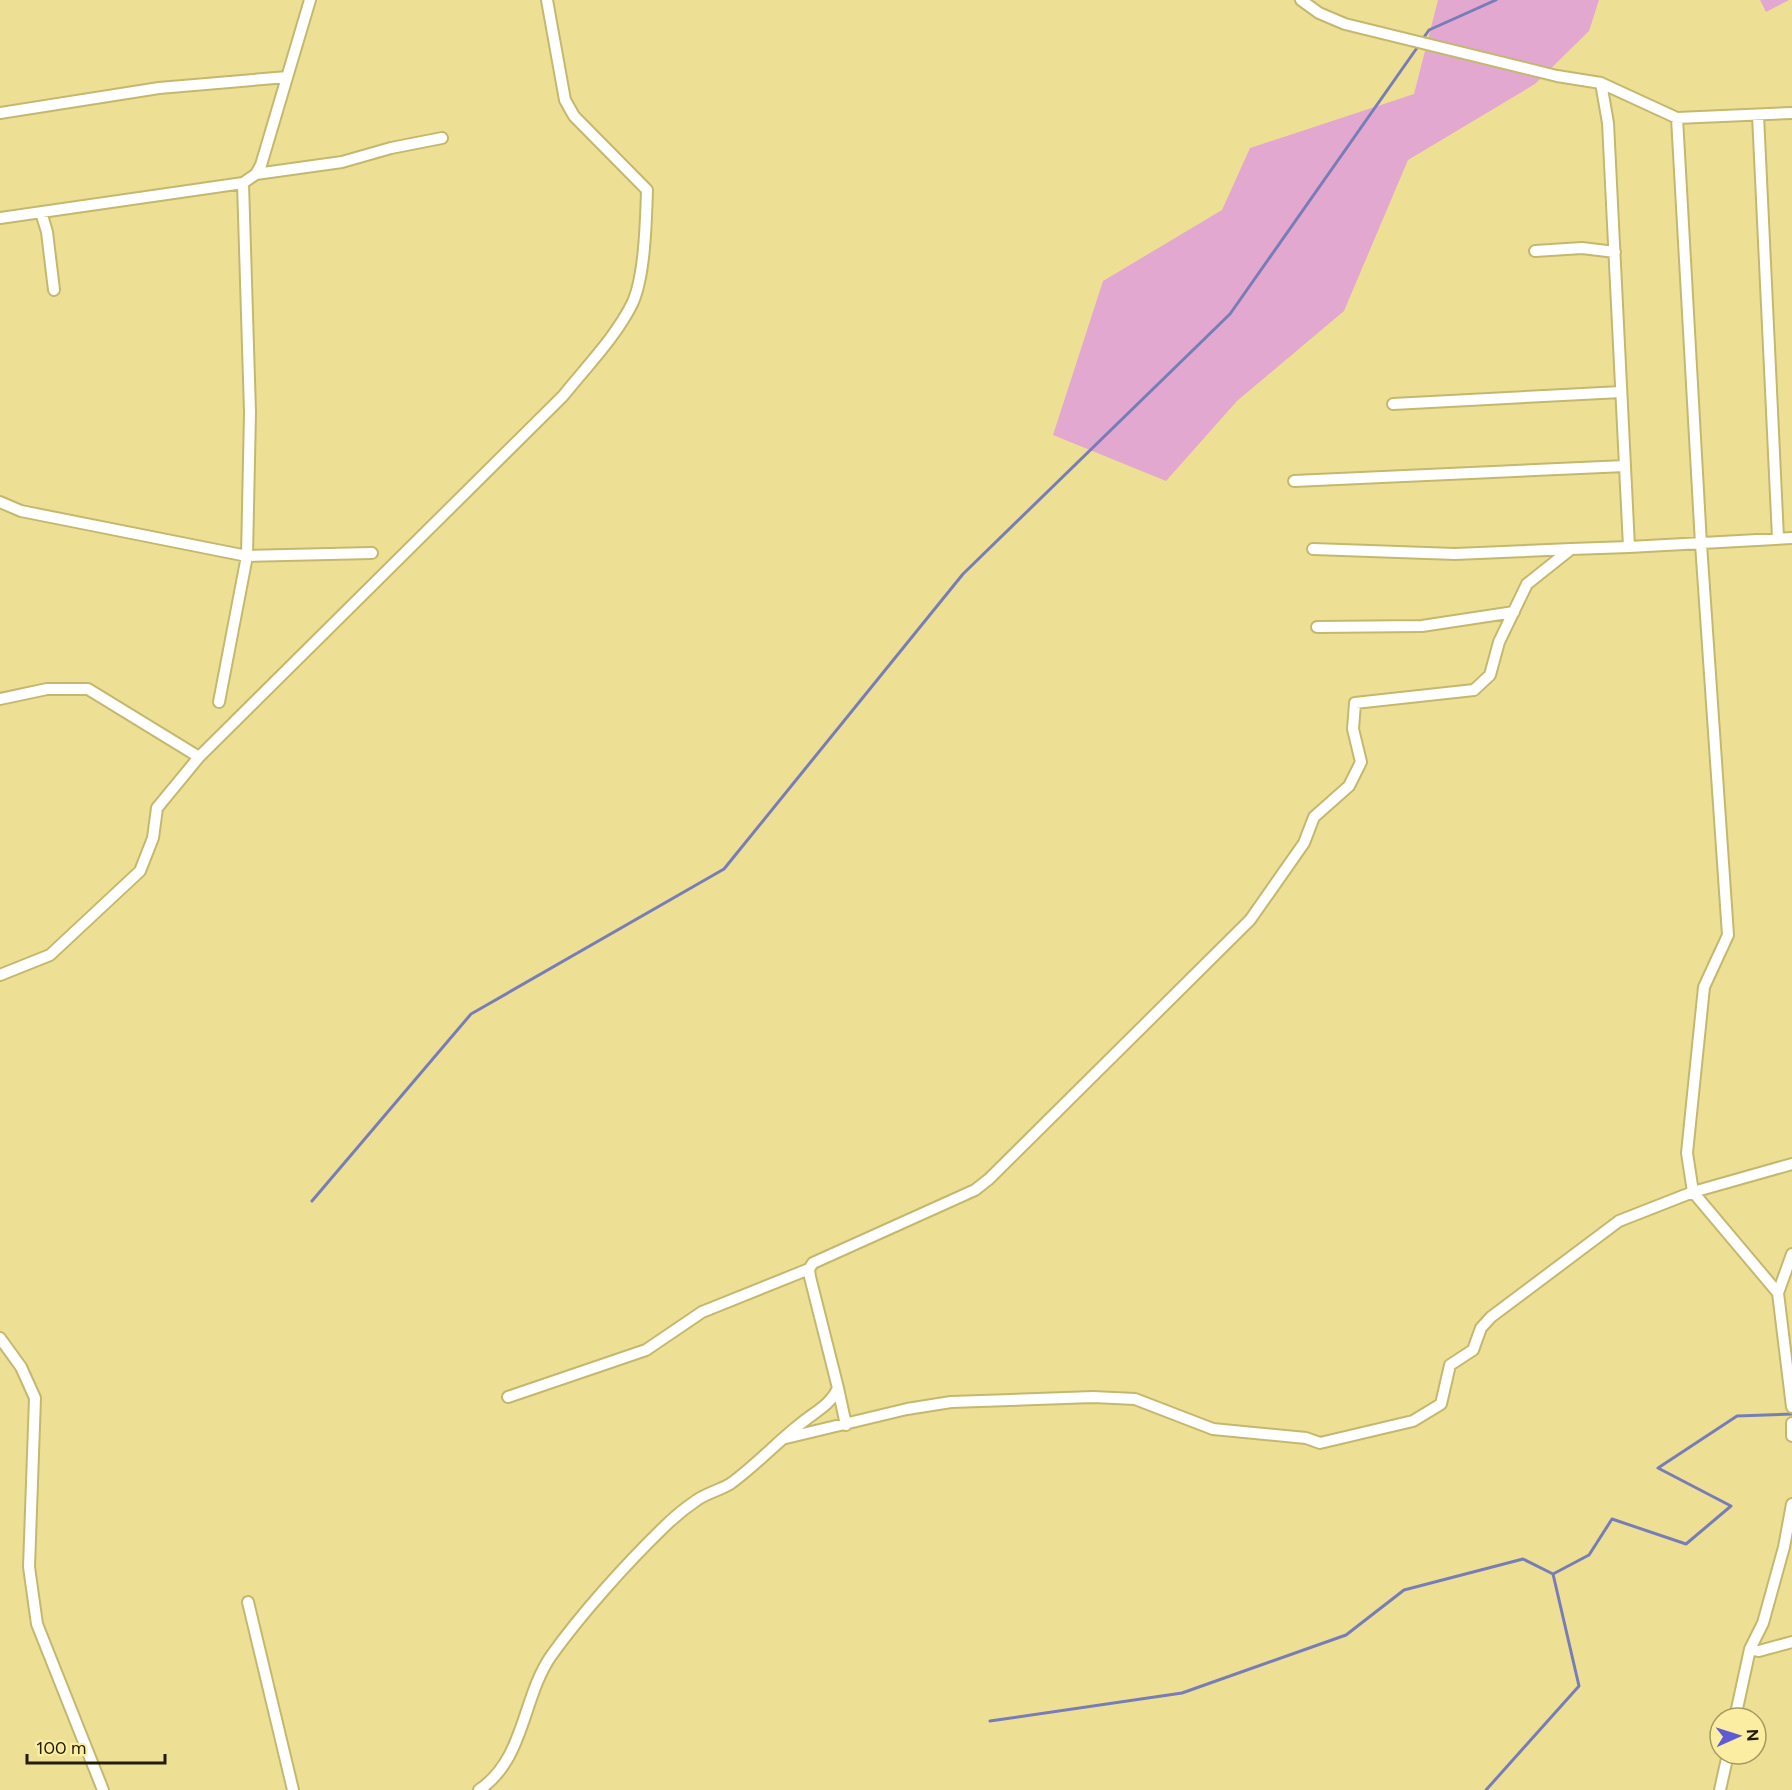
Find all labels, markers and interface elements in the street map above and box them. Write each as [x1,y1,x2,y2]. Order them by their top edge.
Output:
north arrow [1708,1706,1768,1766]
scale bar [27,1727,165,1765]
text: N [1743,1729,1762,1742]
text: 100 m [36,1737,86,1759]

